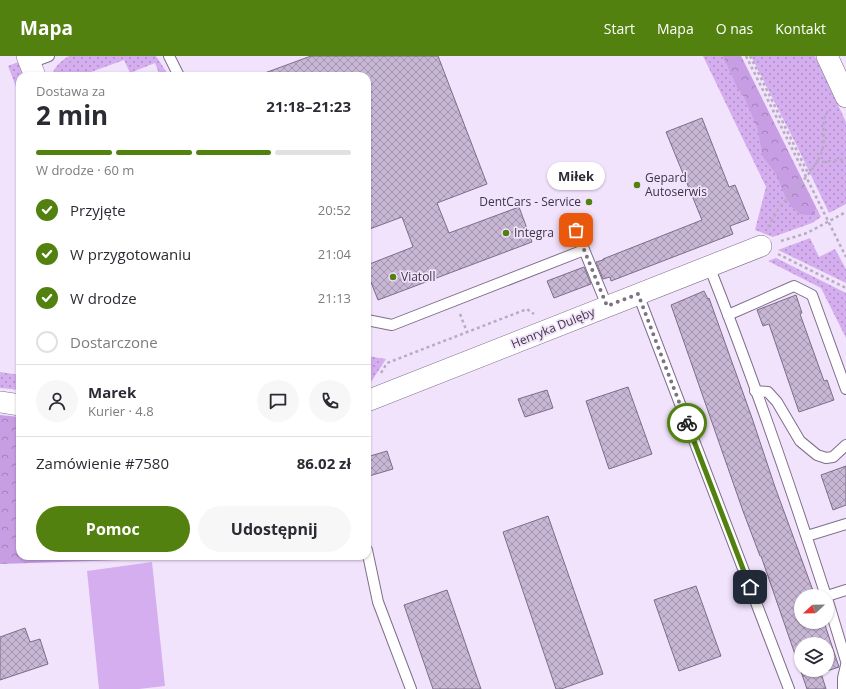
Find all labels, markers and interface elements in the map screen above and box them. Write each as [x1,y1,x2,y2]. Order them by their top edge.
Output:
text: Mapa [20,15,73,41]
text: Start [604,19,635,38]
text: Mapa [657,19,694,38]
text: O nas [716,19,753,38]
text: Kontakt [775,19,826,38]
text: Dostawa za [36,82,105,100]
text: 21:18–21:23 [266,96,351,116]
text: 2 min [36,97,108,133]
text: W drodze · 60 m [36,161,134,179]
callout: Miłek [547,162,605,190]
text: Miłek [558,167,594,185]
place label: Gepard Autoserwis [645,169,707,200]
marker: Gepard Autoserwis [632,180,642,190]
place label: DentCars - Service [479,193,581,210]
marker: DentCars - Service [584,197,594,207]
icon: check [36,199,58,221]
text: Przyjęte [70,200,126,220]
text: 20:52 [318,201,351,219]
pin [559,213,593,247]
icon: bag [565,219,587,241]
place label: Integra [514,224,554,241]
marker: Integra [501,228,511,238]
icon: check [36,243,58,265]
text: W przygotowaniu [70,244,191,264]
text: 21:04 [318,245,351,263]
place label: Viatoll [401,268,435,285]
marker: Viatoll [388,272,398,282]
icon: check [36,287,58,309]
text: W drodze [70,288,137,308]
text: 21:13 [318,289,351,307]
street label: Henryka Dulęby [508,303,598,352]
text: Dostarczone [70,332,158,352]
button: person [36,380,78,422]
button: chat [257,380,299,422]
button: phone [309,380,351,422]
text: Marek [88,382,136,402]
text: Kurier · 4.8 [88,402,154,420]
courier [667,403,707,443]
icon: bike [676,412,698,434]
text: Zamówienie #7580 [36,453,169,473]
text: 86.02 zł [297,453,351,473]
button: Pomoc [36,506,190,552]
button: Udostępnij [198,506,351,552]
pin [733,570,767,604]
icon: home [739,576,761,598]
north arrow [794,589,834,629]
map controls [794,589,834,677]
button: layers [794,637,834,677]

